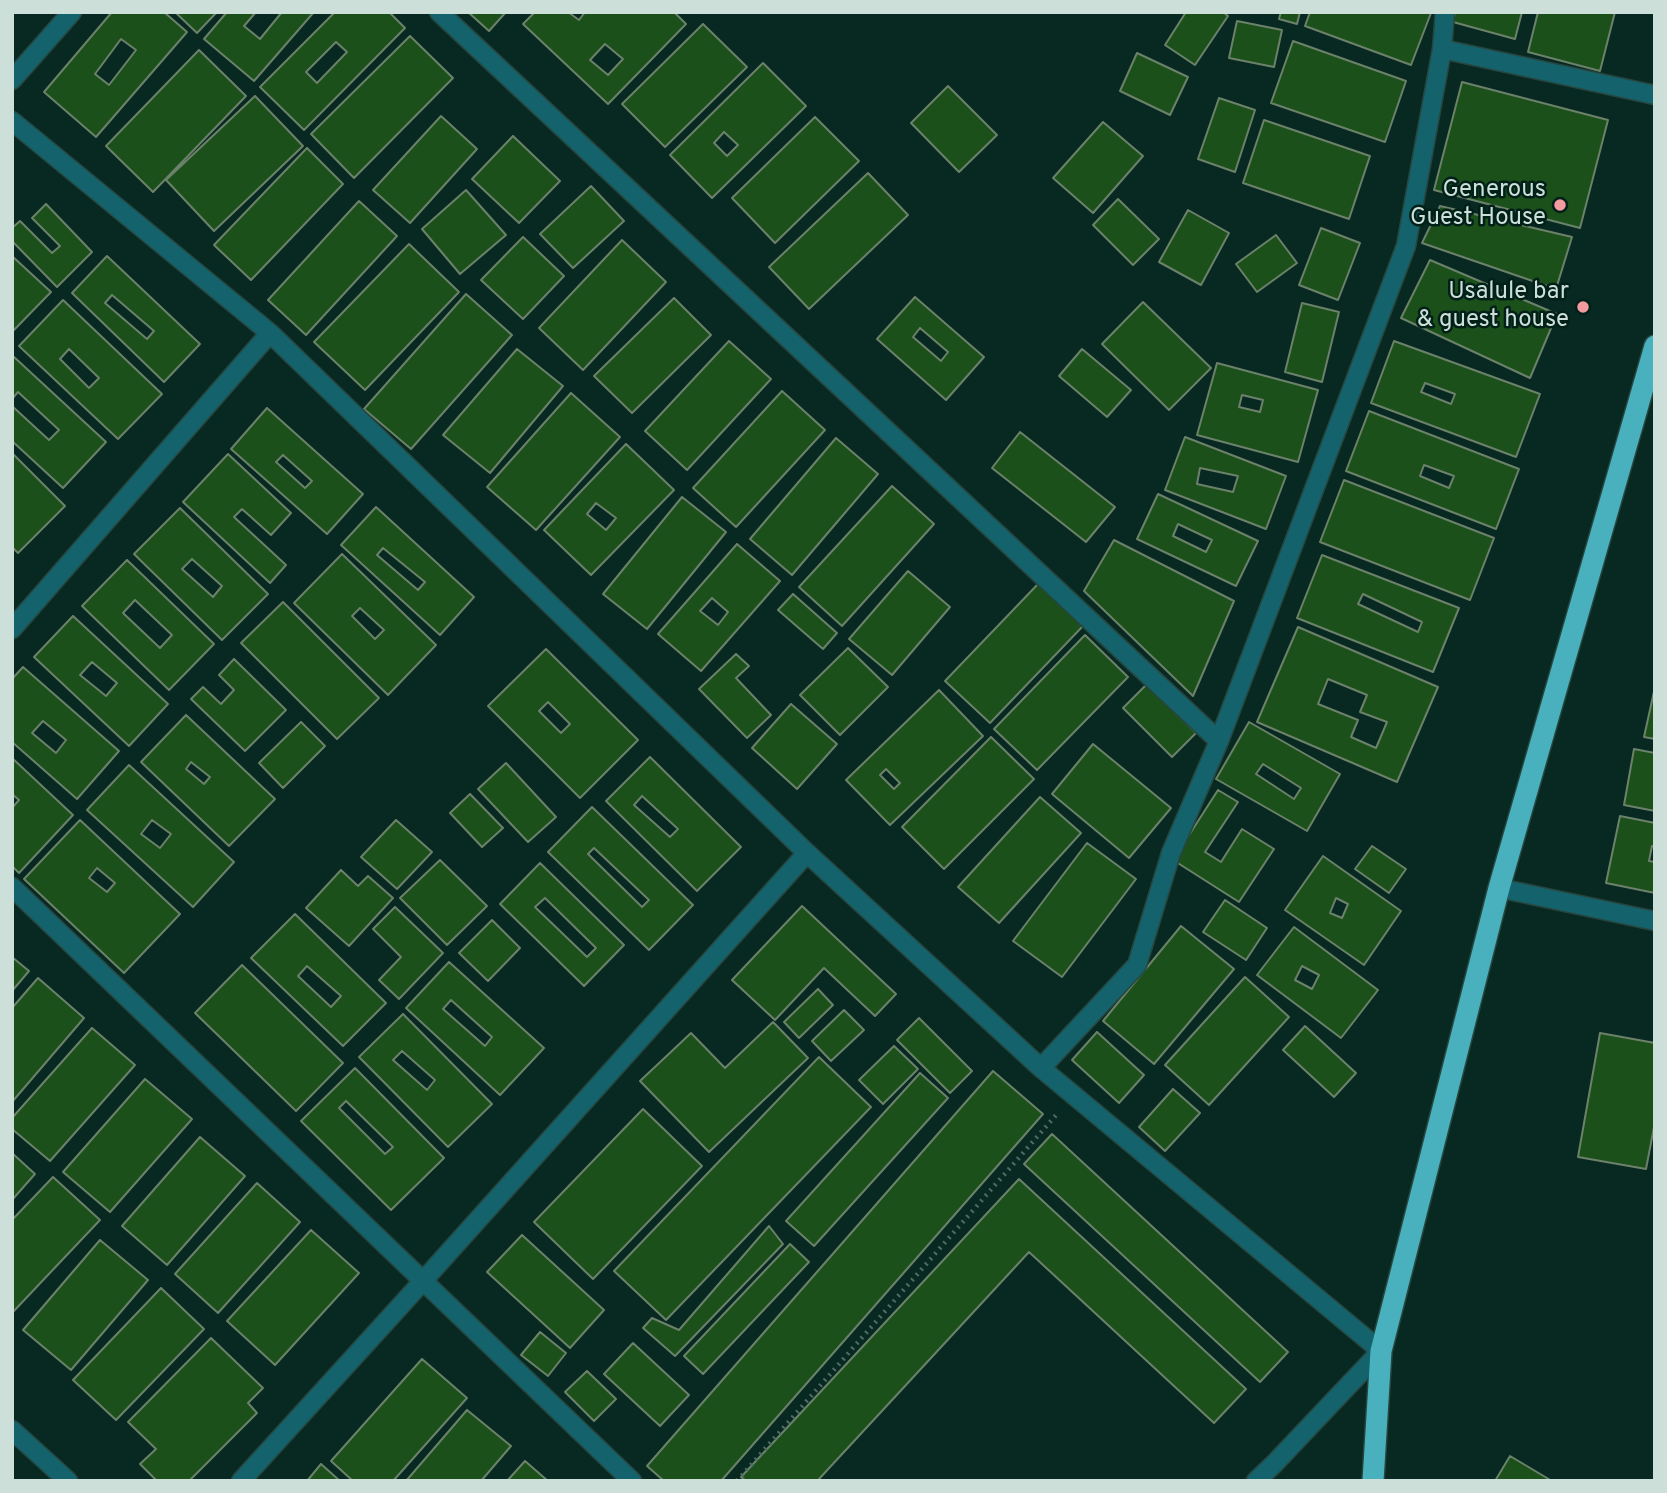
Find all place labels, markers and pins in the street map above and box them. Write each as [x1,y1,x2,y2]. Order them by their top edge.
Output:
place label: Generous Guest House [1410,177,1546,233]
marker: Generous Guest House [1552,197,1568,213]
place label: Usalule bar & guest house [1417,279,1569,335]
marker: Usalule bar & guest house [1575,299,1591,315]

